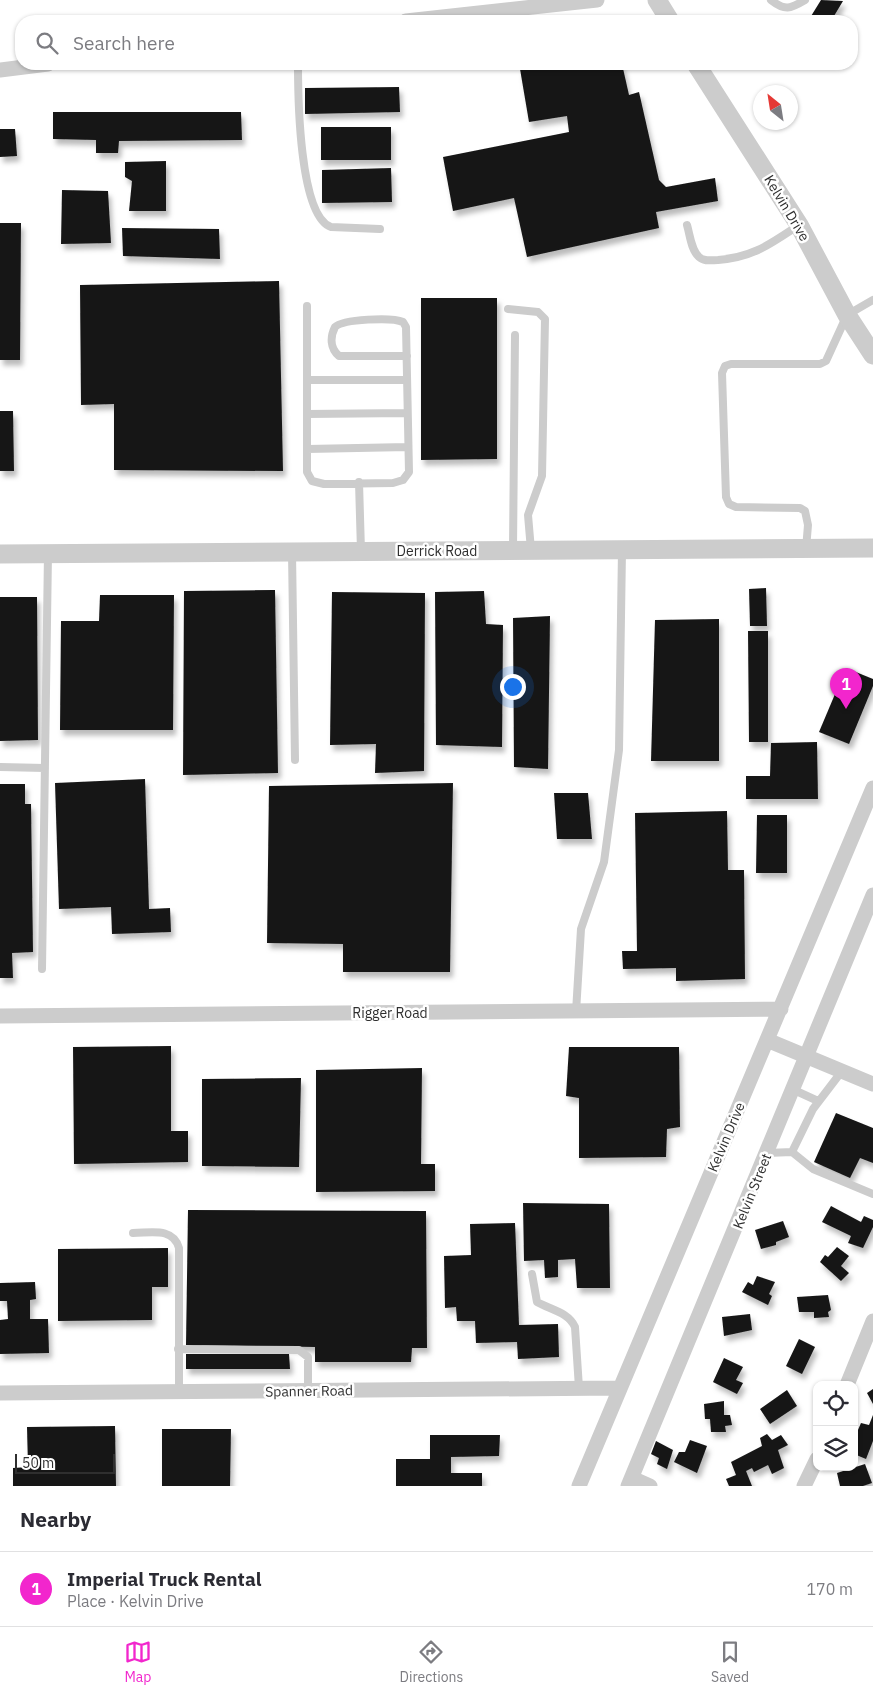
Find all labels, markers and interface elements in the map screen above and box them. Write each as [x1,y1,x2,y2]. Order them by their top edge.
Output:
search box [15,15,858,70]
icon: search [33,29,61,57]
text: Search here [73,31,175,55]
north arrow [753,85,798,130]
street label: Kelvin Drive [760,172,814,245]
street label: Derrick Road [397,542,477,560]
pin: 1 [830,668,862,709]
your location [500,674,526,700]
street label: Rigger Road [352,1004,428,1022]
street label: Kelvin Drive [703,1099,749,1175]
street label: Kelvin Street [729,1151,775,1231]
street label: Spanner Road [265,1381,353,1401]
map controls [813,1381,858,1471]
button: locate [813,1381,858,1426]
button: layers [813,1426,858,1471]
scale bar [15,1451,115,1474]
text: 50 m [22,1454,54,1472]
text: Nearby [20,1505,91,1533]
text: Imperial Truck Rental [67,1567,261,1591]
text: 1 [31,1579,41,1599]
text: 170 m [806,1579,853,1599]
text: Place · Kelvin Drive [67,1591,204,1611]
tab: Map [124,1638,152,1686]
tab: Directions [400,1638,463,1686]
tab: Saved [711,1638,749,1686]

